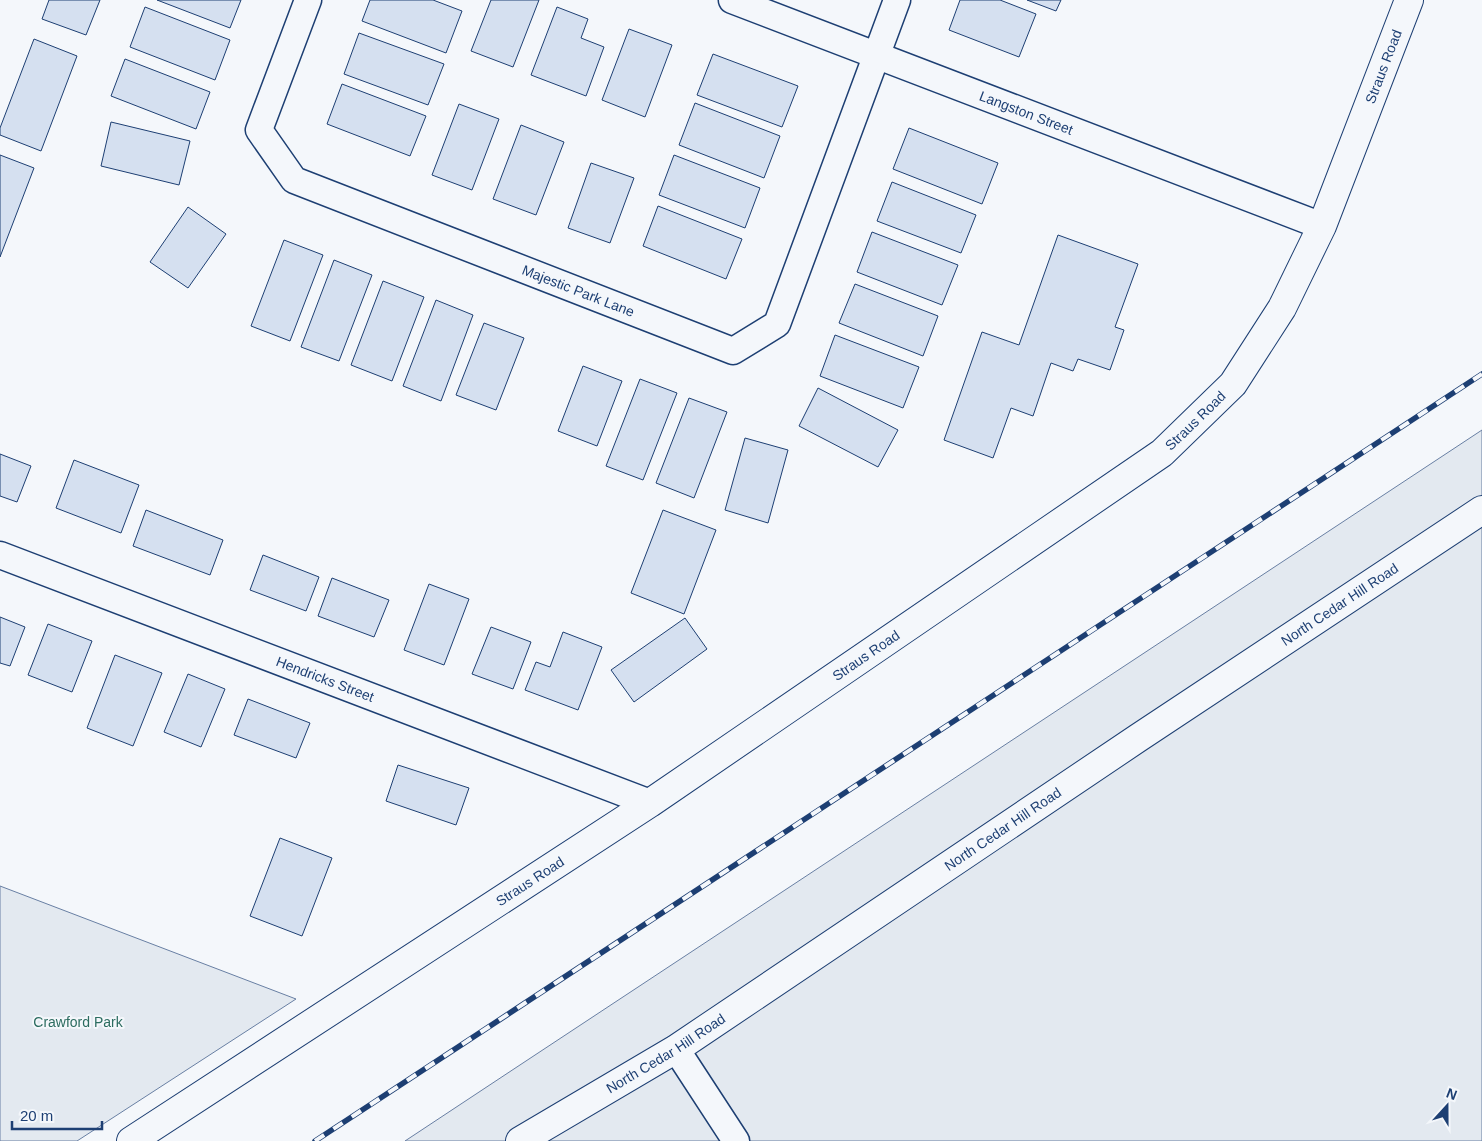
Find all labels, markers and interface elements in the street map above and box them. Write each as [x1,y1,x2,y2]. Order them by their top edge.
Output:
street label: Straus Road [1362,27,1405,106]
street label: Langston Street [977,88,1075,138]
street label: Majestic Park Lane [520,262,637,320]
street label: Straus Road [1162,388,1229,454]
street label: North Cedar Hill Road [1278,560,1401,649]
street label: Straus Road [829,627,903,684]
street label: Hendricks Street [274,653,376,705]
street label: North Cedar Hill Road [941,784,1064,874]
street label: Straus Road [493,853,567,909]
street label: North Cedar Hill Road [603,1010,728,1096]
park label: Crawford Park [33,1014,124,1030]
north arrow [1422,1081,1472,1131]
text: N [1444,1085,1459,1103]
scale bar [12,1098,102,1130]
text: 20 m [20,1107,53,1124]

